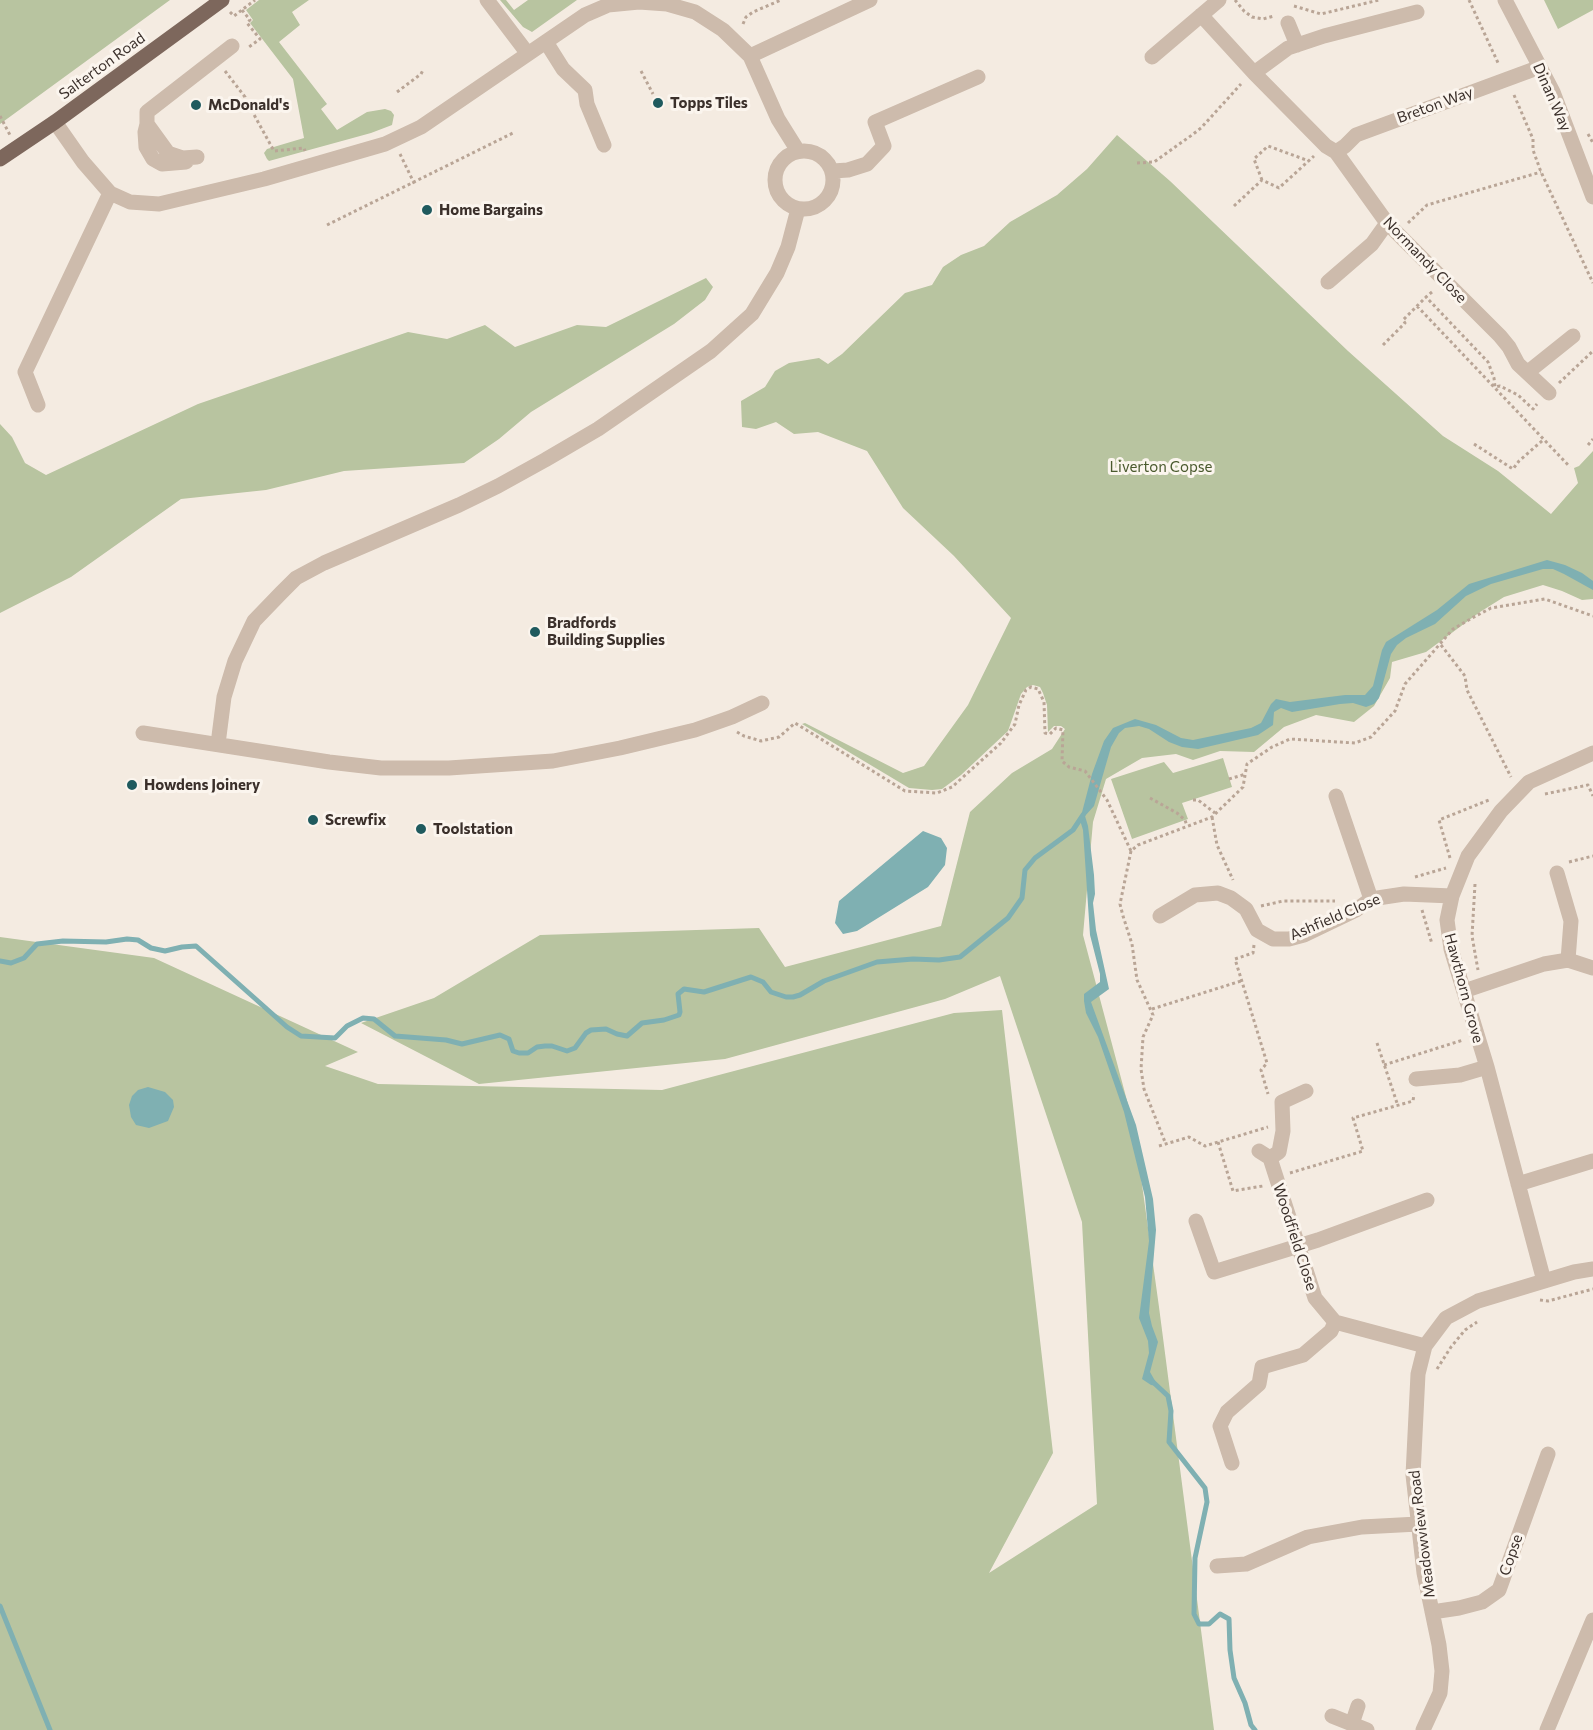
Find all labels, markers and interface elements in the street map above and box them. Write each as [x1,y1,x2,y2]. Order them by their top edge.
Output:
street label: Salterton Road [55,29,149,103]
street label: Dinan Way [1529,60,1575,134]
street label: Breton Way [1395,83,1475,127]
place label: Topps Tiles [670,94,748,112]
place label: McDonald's [208,96,289,114]
marker: Topps Tiles [651,96,665,110]
marker: McDonald's [189,98,203,112]
place label: Home Bargains [439,201,543,219]
marker: Home Bargains [420,203,434,217]
street label: Normandy Close [1379,213,1471,307]
park label: Liverton Copse [1110,458,1212,476]
place label: Bradfords Building Supplies [547,614,665,649]
marker: Bradfords Building Supplies [528,625,542,639]
place label: Howdens Joinery [144,776,260,794]
marker: Howdens Joinery [125,778,139,792]
place label: Screwfix [325,811,386,829]
marker: Screwfix [306,813,320,827]
place label: Toolstation [433,820,513,838]
marker: Toolstation [414,822,428,836]
street label: Ashfield Close [1287,890,1383,944]
street label: Hawthorn Grove [1441,931,1487,1045]
street label: Woodfield Close [1269,1181,1321,1293]
street label: Meadowview Road [1405,1469,1439,1599]
street label: Copse [1496,1532,1526,1578]

